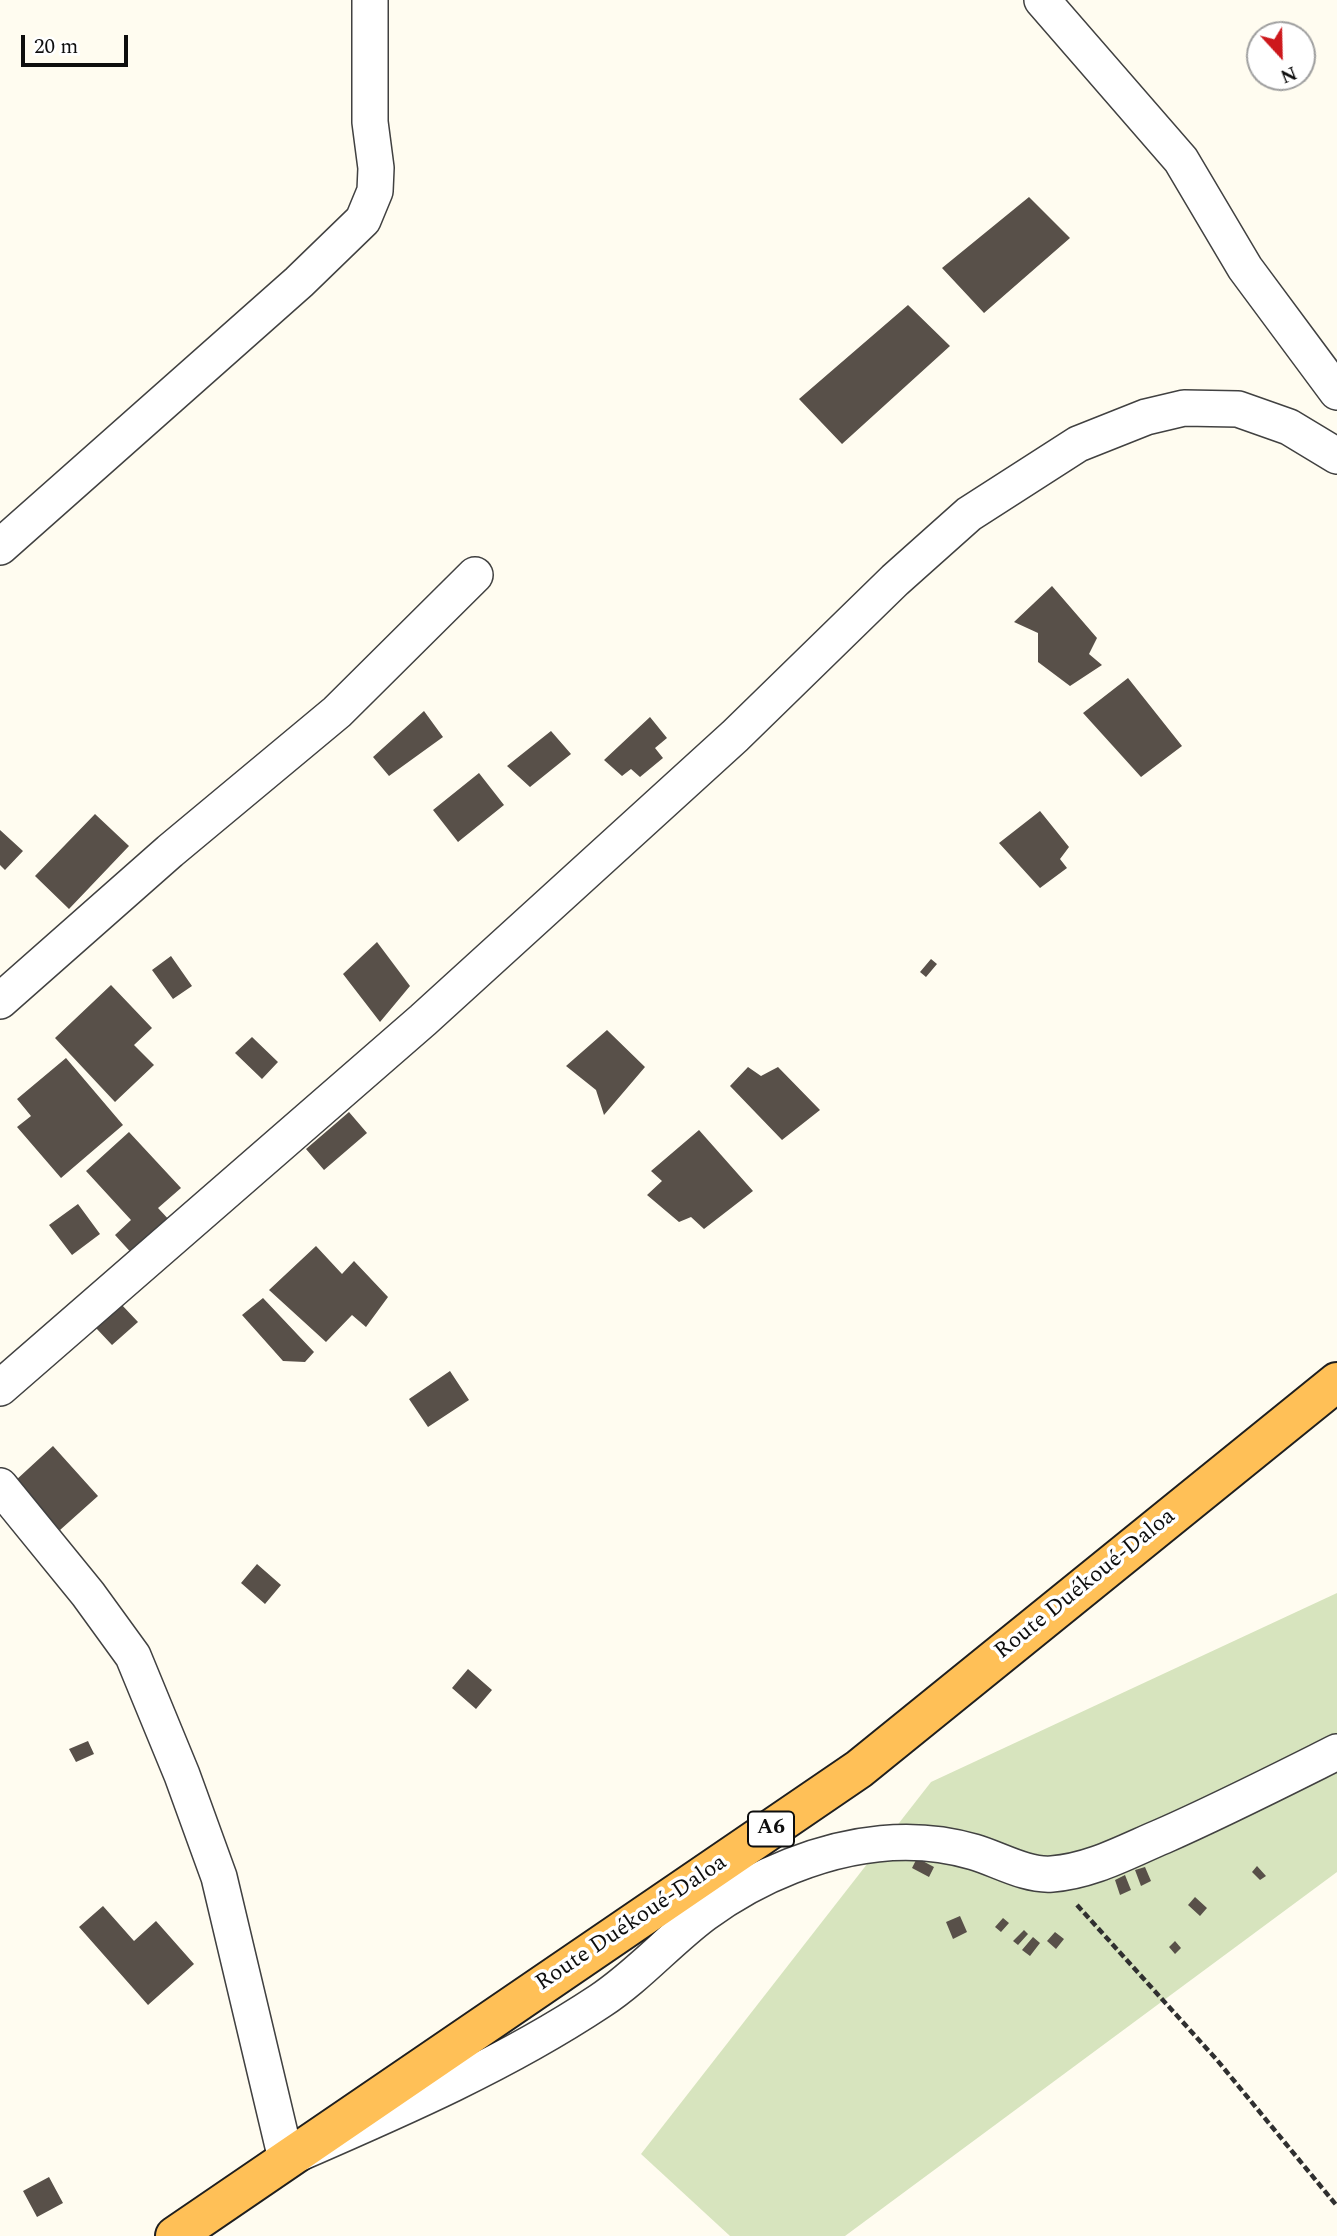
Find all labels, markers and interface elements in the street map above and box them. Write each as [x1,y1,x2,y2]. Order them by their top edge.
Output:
scale bar [24,21,131,65]
north arrow [1246,21,1316,91]
text: 20 m [34,31,78,63]
text: N [1276,58,1301,90]
street label: Route Duékoué-Daloa [990,1504,1182,1666]
road number: A6 [748,1812,794,1846]
street label: Route Duékoué-Daloa [531,1850,733,1998]

